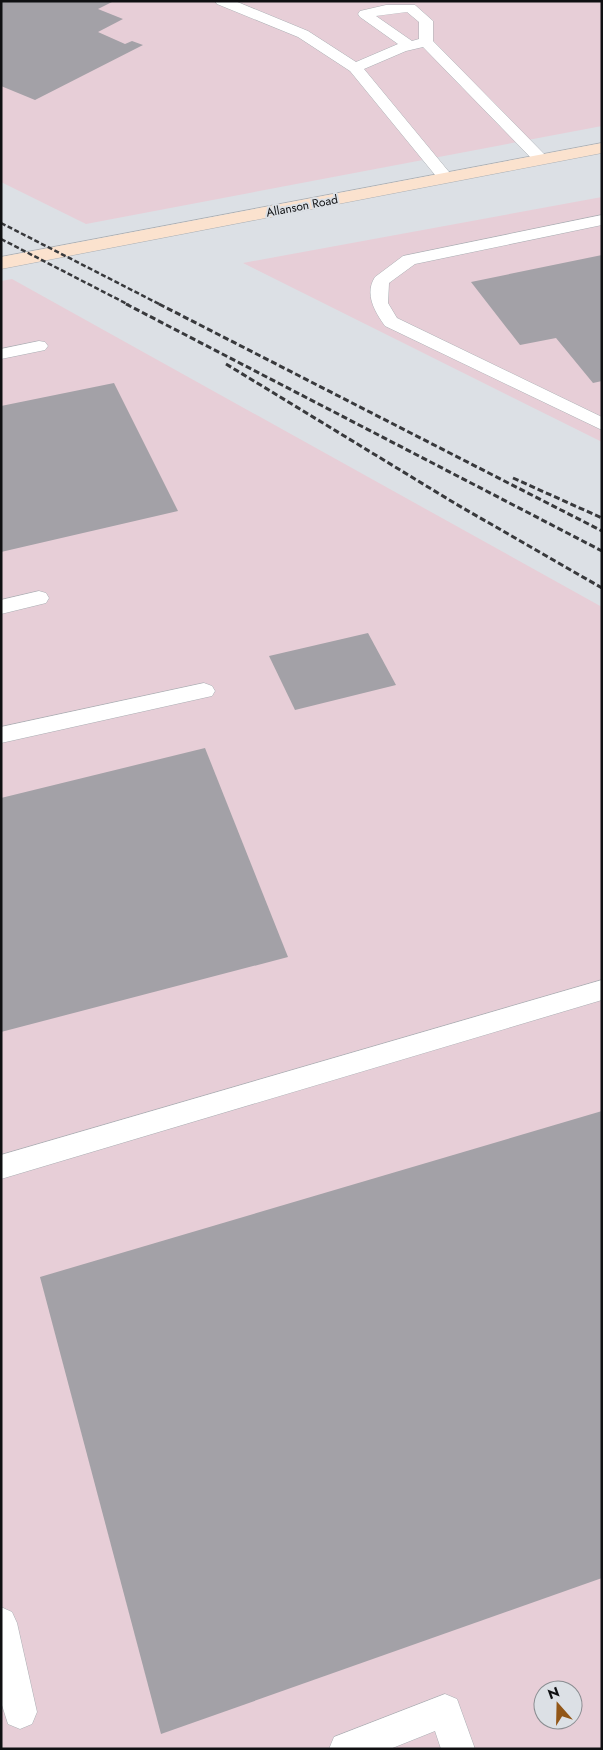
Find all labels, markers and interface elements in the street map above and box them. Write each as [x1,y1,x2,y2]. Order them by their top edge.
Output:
street label: Allanson Road [265,190,339,222]
north arrow [533,1680,583,1730]
text: N [545,1681,562,1704]

